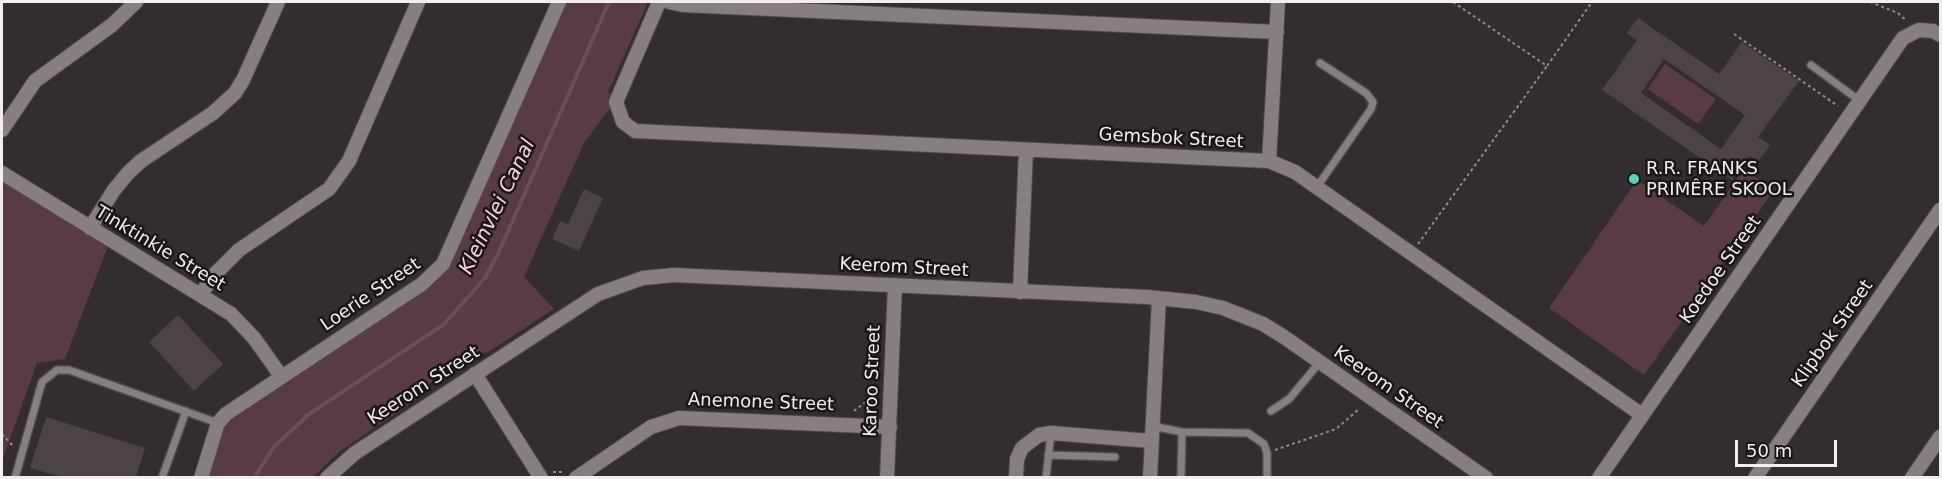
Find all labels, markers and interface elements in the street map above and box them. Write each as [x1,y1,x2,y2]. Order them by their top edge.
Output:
street label: Gemsbok Street [1098,124,1244,154]
water label: Kleinvlei Canal [455,135,541,279]
place label: R.R. FRANKS PRIMÊRE SKOOL [1646,158,1792,201]
marker: R.R. FRANKS PRIMÊRE SKOOL [1627,172,1641,186]
street label: Tinktinkie Street [91,202,229,296]
street label: Koedoe Street [1676,212,1766,328]
street label: Loerie Street [317,254,425,336]
street label: Keerom Street [839,254,969,282]
street label: Klipbok Street [1788,276,1878,392]
street label: Karoo Street [860,325,886,437]
street label: Keerom Street [364,342,484,430]
street label: Keerom Street [1329,342,1447,434]
street label: Anemone Street [688,390,834,416]
scale bar [1738,428,1840,466]
text: 50 m [1746,440,1792,461]

